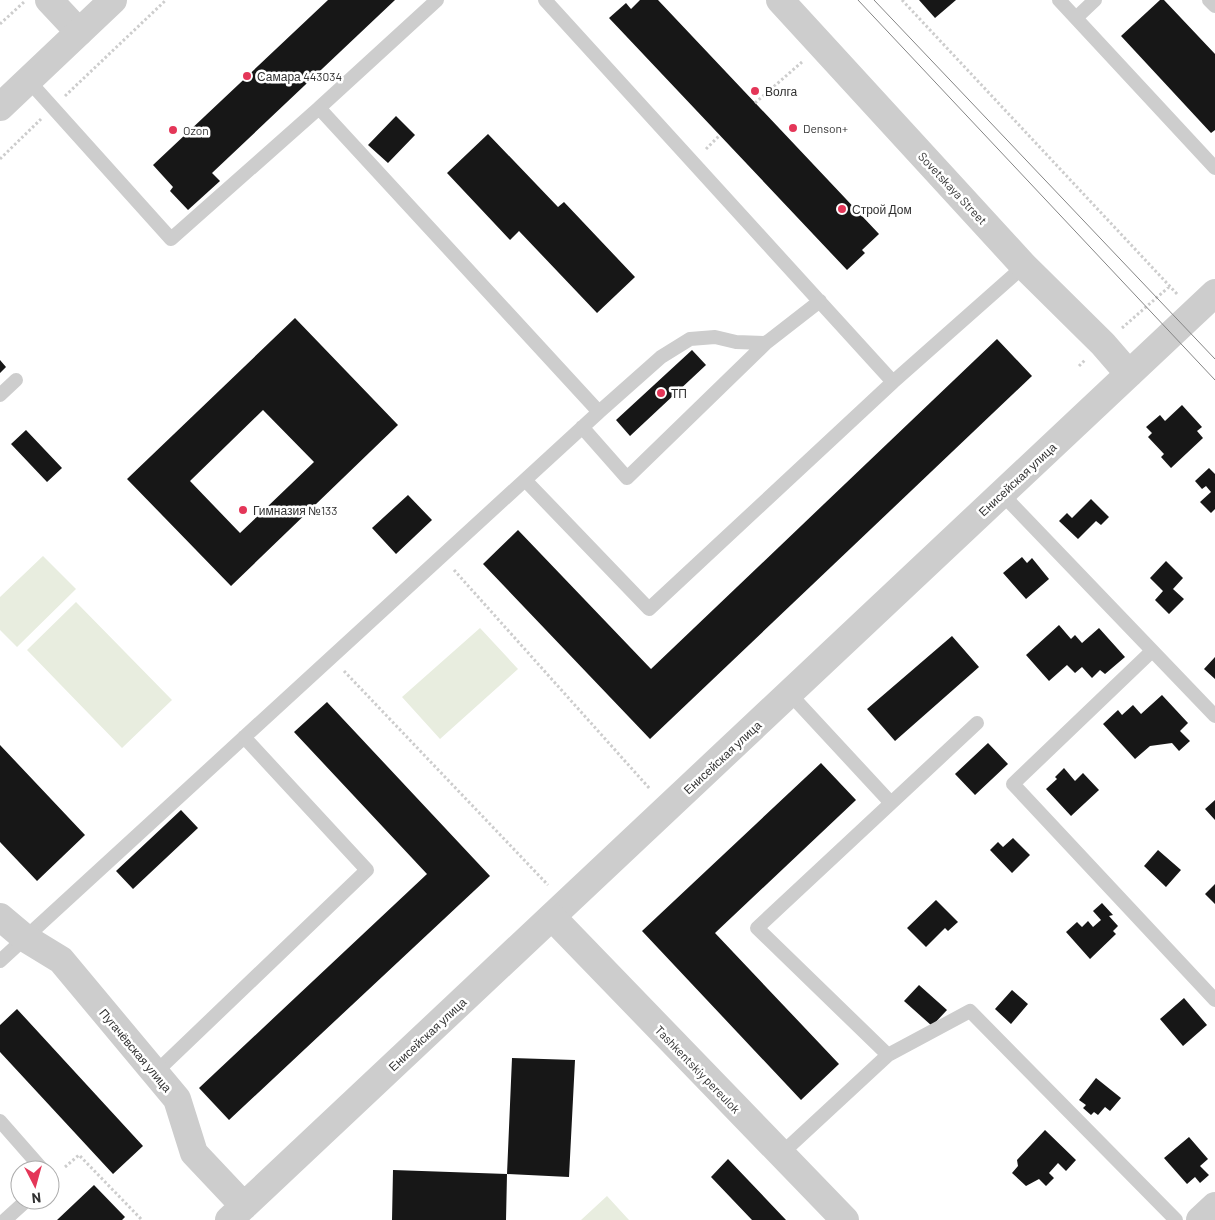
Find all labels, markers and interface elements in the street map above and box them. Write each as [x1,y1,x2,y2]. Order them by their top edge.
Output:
place label: Самара 443034 [257,69,342,84]
marker: Самара 443034 [241,70,253,82]
place label: Волга [765,84,798,98]
marker: Волга [749,85,761,97]
place label: Denson+ [803,121,848,135]
marker: Denson+ [787,122,799,134]
place label: Ozon [183,123,209,137]
marker: Ozon [167,124,179,136]
street label: Sovetskaya Street [916,149,990,227]
place label: Строй Дом [852,202,912,217]
marker: Строй Дом [836,203,848,215]
place label: ТП [671,386,687,400]
marker: ТП [655,387,667,399]
street label: Енисейская улица [975,439,1060,519]
place label: Гимназия №133 [253,503,337,517]
marker: Гимназия №133 [237,504,249,516]
street label: Енисейская улица [680,717,765,797]
street label: Енисейская улица [385,994,470,1074]
street label: Пугачёвская улица [96,1006,175,1095]
street label: Tashkentskiy pereulok [653,1022,743,1116]
north arrow [10,1160,60,1210]
text: N [31,1189,42,1207]

